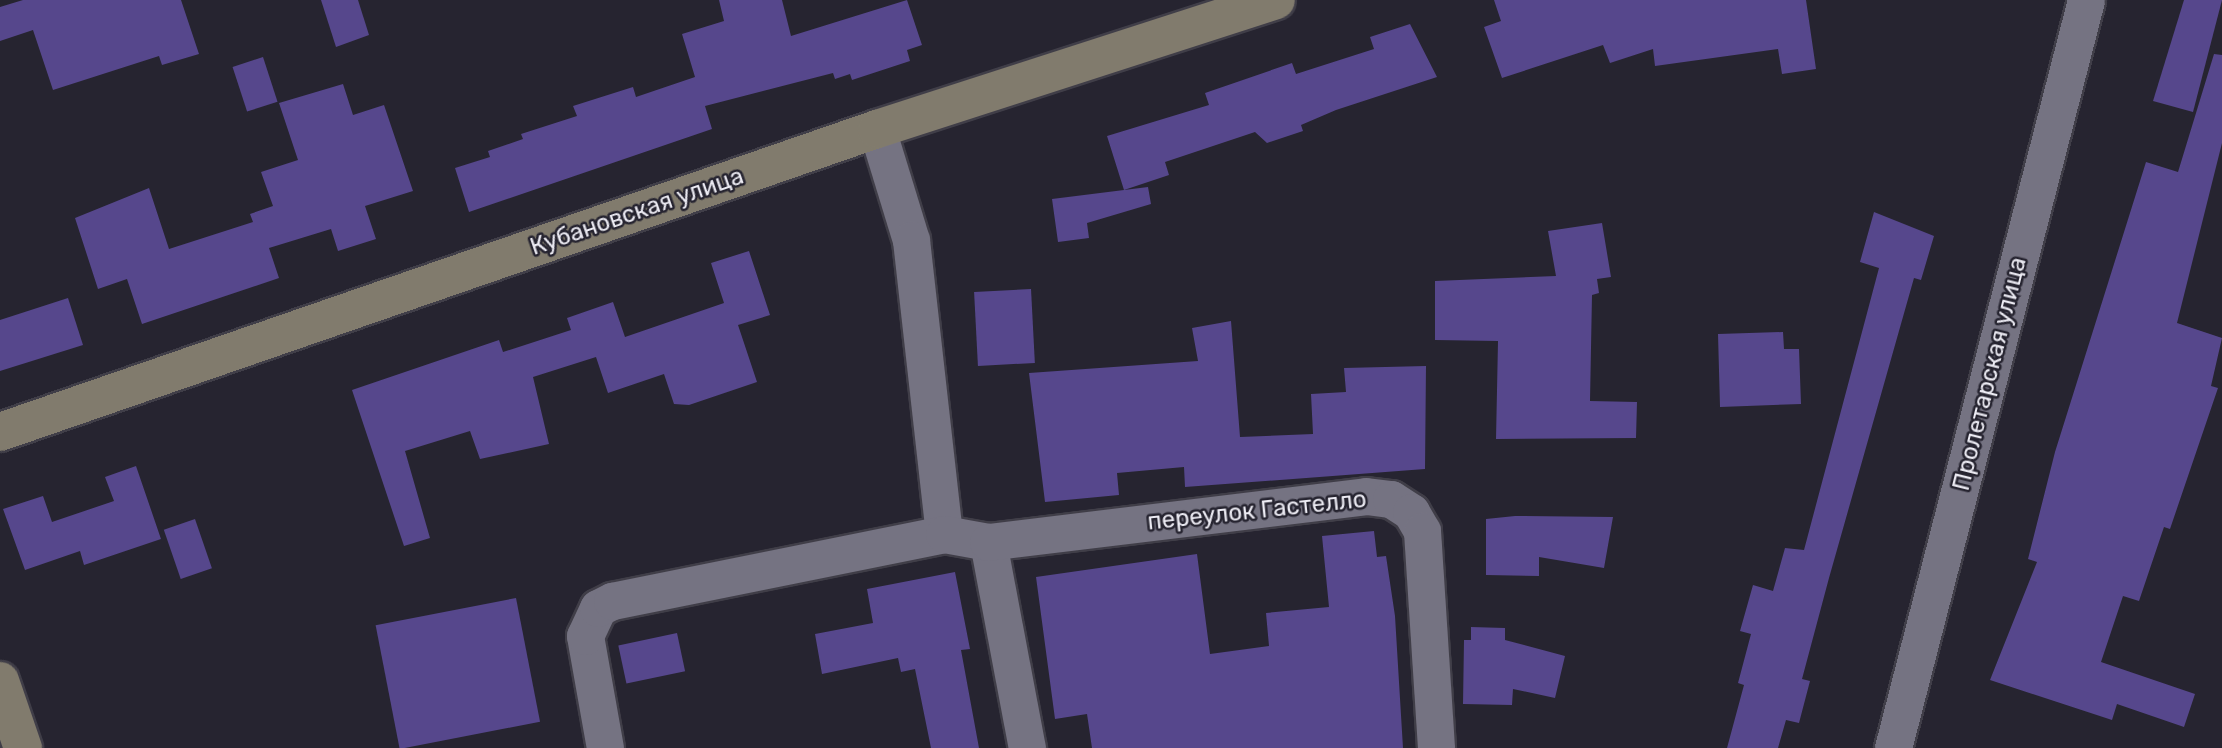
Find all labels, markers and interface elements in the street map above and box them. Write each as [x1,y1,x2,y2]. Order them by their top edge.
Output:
street label: Кубановская улица [527,162,747,262]
street label: Пролетарская улица [1947,254,2033,494]
street label: переулок Гастелло [1146,485,1368,537]

